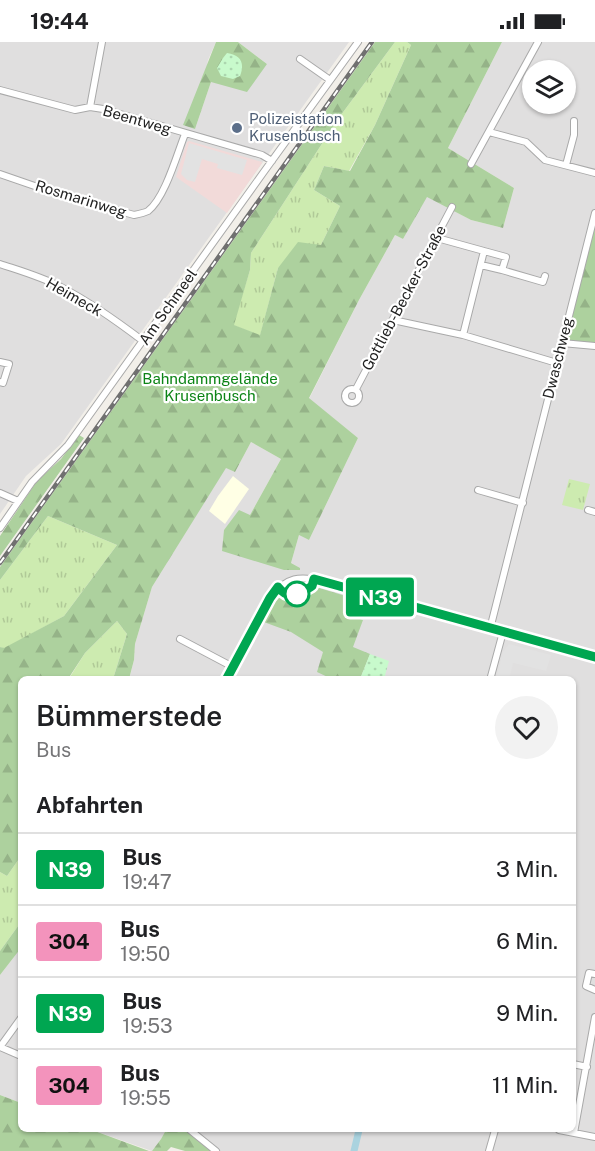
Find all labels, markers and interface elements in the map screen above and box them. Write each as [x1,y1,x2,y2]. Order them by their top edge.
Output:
text: 19:44 [30,8,89,34]
map controls [522,60,576,114]
button: layers [522,60,576,114]
street label: Beentweg [101,102,173,137]
place label: Polizeistation Krusenbusch [249,110,342,144]
marker: Polizeistation Krusenbusch [230,121,244,135]
street label: Rosmarinweg [33,177,129,220]
street label: Gottlieb-Becker-Straße [358,222,449,373]
street label: Am Schmeel [135,266,200,348]
street label: Heimeck [43,274,105,319]
street label: Dwaschweg [539,315,576,400]
park label: Bahndammgelände Krusenbusch [142,370,278,404]
line badge: N39 [346,578,415,616]
unlabelled marker [284,581,310,607]
text: N39 [358,585,402,610]
button: heart [495,696,558,759]
text: Bümmerstede [36,699,222,732]
text: Bus [36,738,71,762]
text: Abfahrten [36,792,143,818]
text: Bus [122,844,162,870]
text: 3 Min. [496,856,558,882]
text: N39 [48,857,92,882]
text: 19:47 [122,870,172,894]
text: Bus [120,916,160,942]
text: 6 Min. [496,928,558,954]
text: 304 [48,929,90,954]
text: 19:50 [120,942,170,966]
text: Bus [122,988,162,1014]
text: 9 Min. [496,1000,558,1026]
text: N39 [48,1001,92,1026]
text: 19:53 [122,1014,173,1038]
text: Bus [120,1060,160,1086]
text: 11 Min. [492,1072,558,1098]
text: 304 [48,1073,90,1098]
text: 19:55 [120,1086,171,1110]

